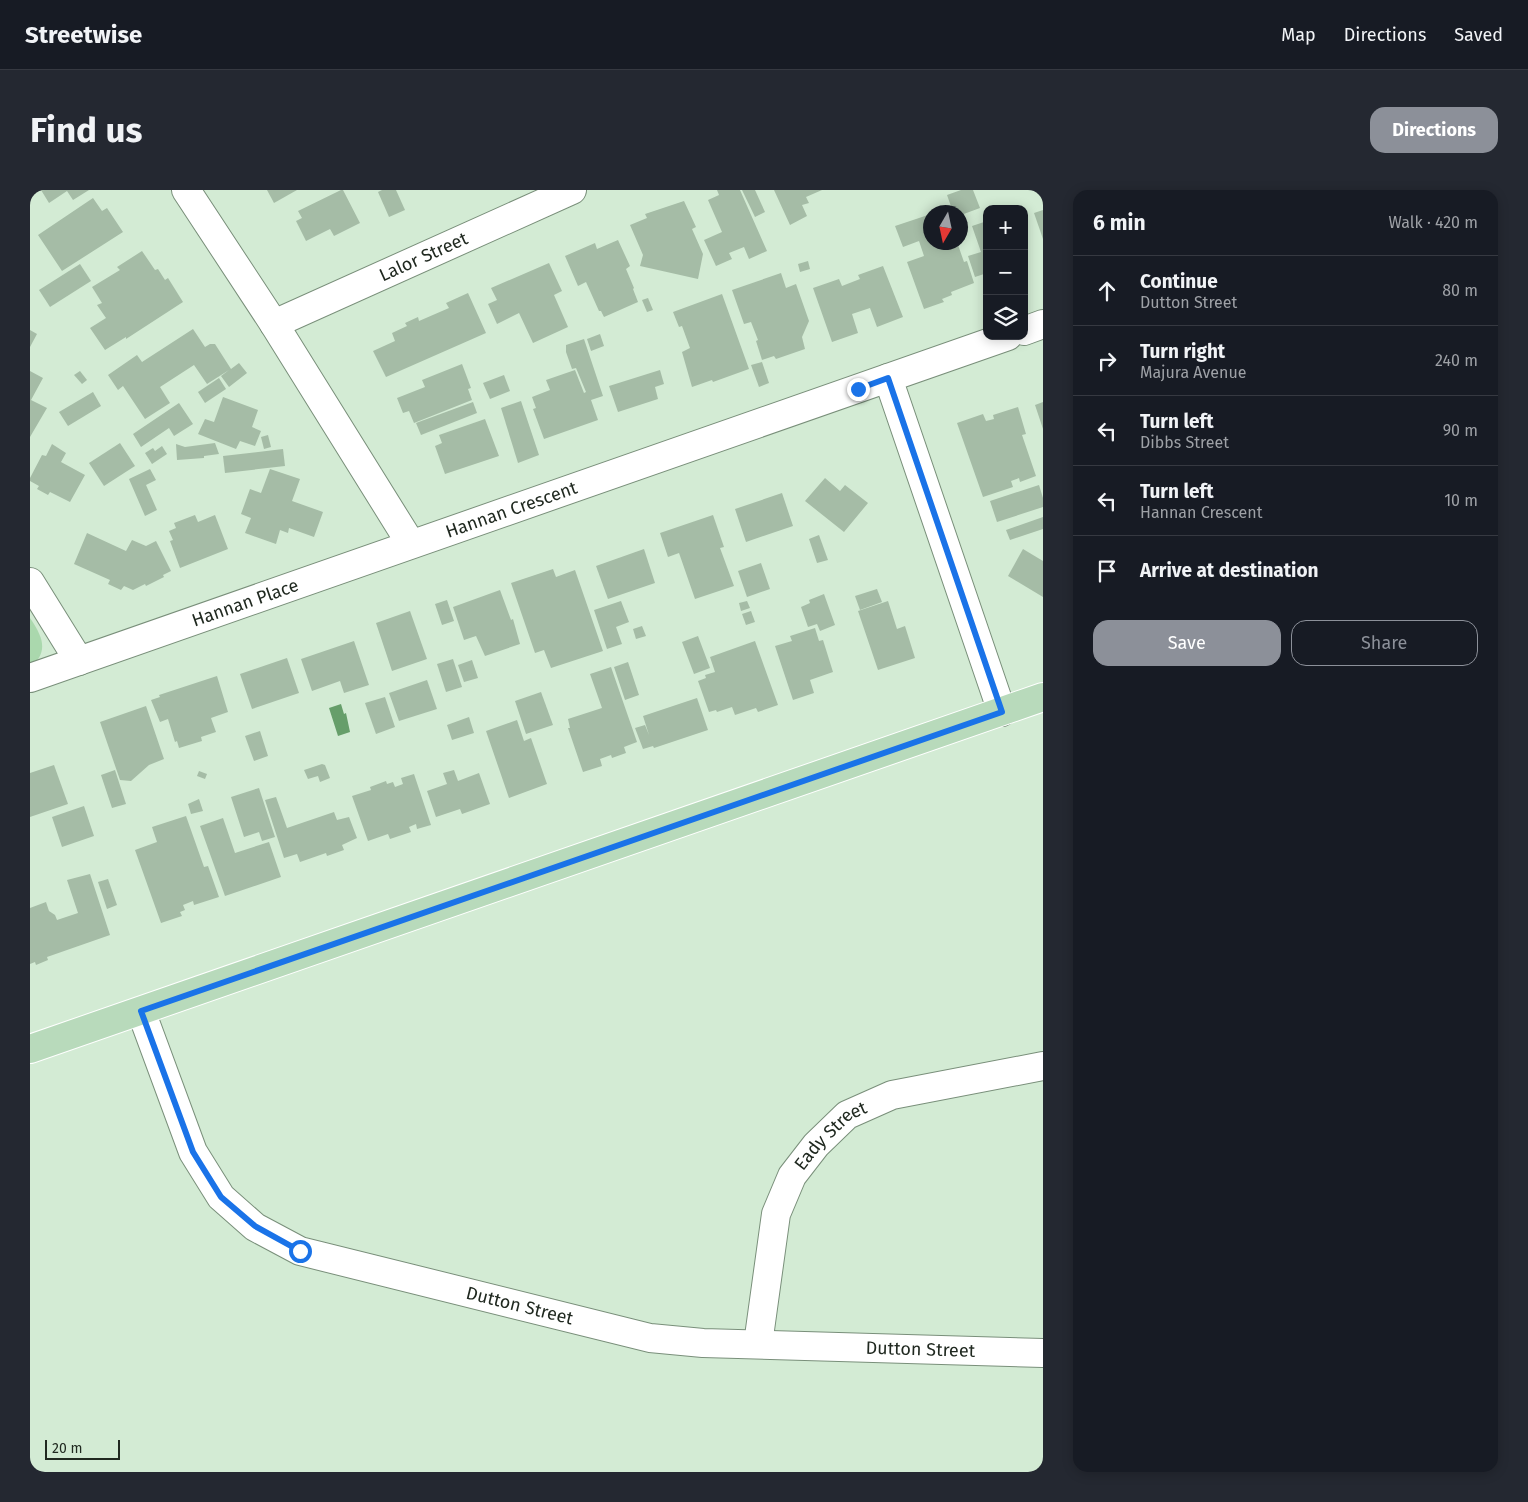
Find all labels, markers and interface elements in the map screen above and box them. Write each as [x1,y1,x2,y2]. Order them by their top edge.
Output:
text: Streetwise [25,21,142,49]
text: Map [1281,24,1316,46]
text: Directions [1344,24,1426,46]
text: Saved [1454,24,1503,46]
button: Directions [1370,107,1498,153]
text: Find us [30,109,142,151]
north arrow [923,205,968,250]
map controls [983,205,1028,340]
button: + [983,205,1028,250]
text: 6 min [1093,210,1146,236]
text: Walk · 420 m [1389,213,1478,232]
street label: Lalor Street [376,227,472,286]
button: − [983,250,1028,295]
text: Continue [1140,270,1218,293]
icon: ahead [1093,277,1121,305]
text: 80 m [1442,281,1478,300]
text: Dutton Street [1140,293,1237,312]
button: layers [983,295,1028,340]
text: Turn right [1140,340,1225,363]
icon: right [1093,347,1121,375]
text: 240 m [1435,351,1478,370]
text: Majura Avenue [1140,363,1246,382]
route end [847,378,870,401]
text: Turn left [1140,410,1214,433]
icon: left [1093,417,1121,445]
text: 90 m [1443,421,1478,440]
text: Dibbs Street [1140,433,1229,452]
street label: Hannan Crescent [443,476,581,543]
text: Turn left [1140,480,1214,503]
icon: left [1093,487,1121,515]
text: 10 m [1444,491,1478,510]
text: Hannan Crescent [1140,503,1262,522]
icon: arrive [1093,557,1121,585]
text: Arrive at destination [1140,559,1319,582]
street label: Hannan Place [189,574,302,632]
button: Save [1093,620,1281,666]
button: Share [1291,620,1478,666]
street label: Eady Street [790,1096,871,1175]
route start [289,1240,312,1263]
street label: Dutton Street [464,1282,576,1330]
street label: Dutton Street [865,1337,976,1362]
scale bar [45,1437,120,1460]
text: 20 m [52,1440,82,1457]

